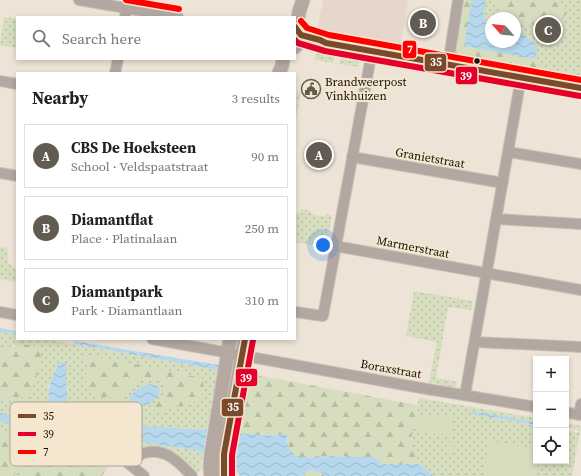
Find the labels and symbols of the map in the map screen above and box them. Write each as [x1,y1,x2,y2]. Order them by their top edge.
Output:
pin: B [410,8,436,38]
north arrow [485,12,521,48]
pin: C [535,15,561,45]
line badge: 7 [402,40,417,59]
text: 7 [407,42,413,57]
line badge: 35 [424,53,447,72]
text: 35 [430,55,442,70]
unlabelled marker [472,56,482,66]
line badge: 39 [455,66,478,85]
text: 39 [460,69,472,84]
place label: Brandweerpost Vinkhuizen [325,74,407,104]
public building icon: Brandweerpost Vinkhuizen [300,78,322,100]
pin: A [306,140,332,170]
street label: Granietstraat [394,144,466,172]
street label: Marmerstraat [375,232,451,262]
your location [313,235,333,255]
street label: Boraxstraat [359,356,423,382]
line badge: 39 [235,368,258,387]
text: 39 [240,371,252,386]
line badge: 35 [221,398,244,417]
text: 35 [227,400,239,415]
legend [10,402,142,466]
text: 35 [43,409,54,424]
text: 39 [43,427,54,442]
text: 7 [43,445,49,460]

